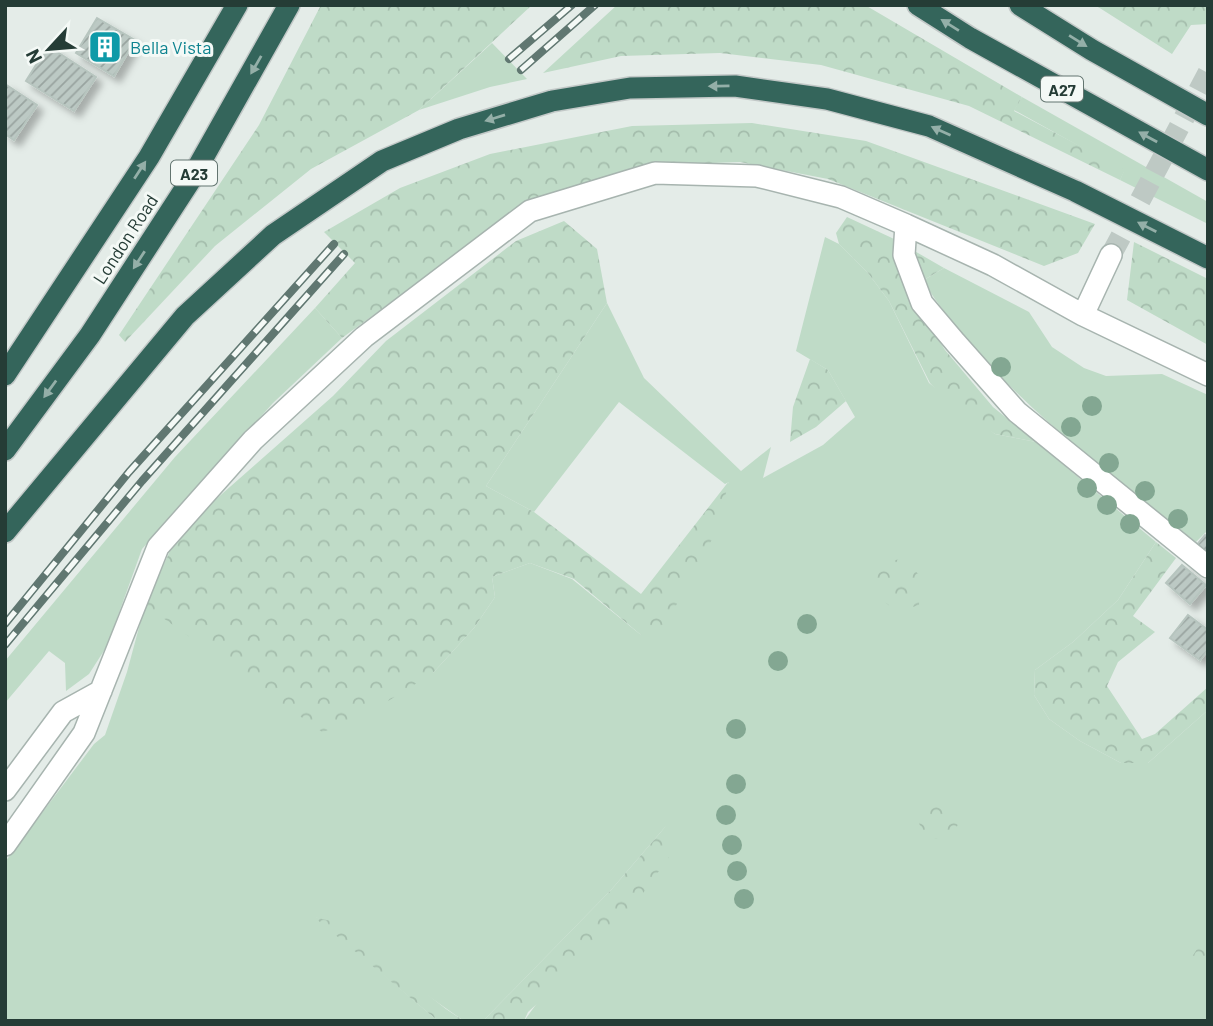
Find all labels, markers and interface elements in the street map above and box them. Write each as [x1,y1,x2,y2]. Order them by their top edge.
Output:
north arrow [14,14,84,84]
one-way arrow [940,19,959,32]
building icon: Bella Vista [86,28,124,66]
one-way arrow [1068,35,1087,47]
place label: Bella Vista [130,36,212,58]
text: N [20,46,46,67]
one-way arrow [250,55,262,74]
road number: A27 [1041,76,1083,102]
one-way arrow [708,80,730,92]
one-way arrow [484,114,505,124]
one-way arrow [931,125,951,137]
one-way arrow [1138,131,1158,143]
road number: A23 [171,160,217,186]
one-way arrow [134,161,147,180]
street label: London Road [88,190,162,288]
one-way arrow [1137,222,1157,233]
one-way arrow [132,250,145,269]
one-way arrow [43,380,57,399]

